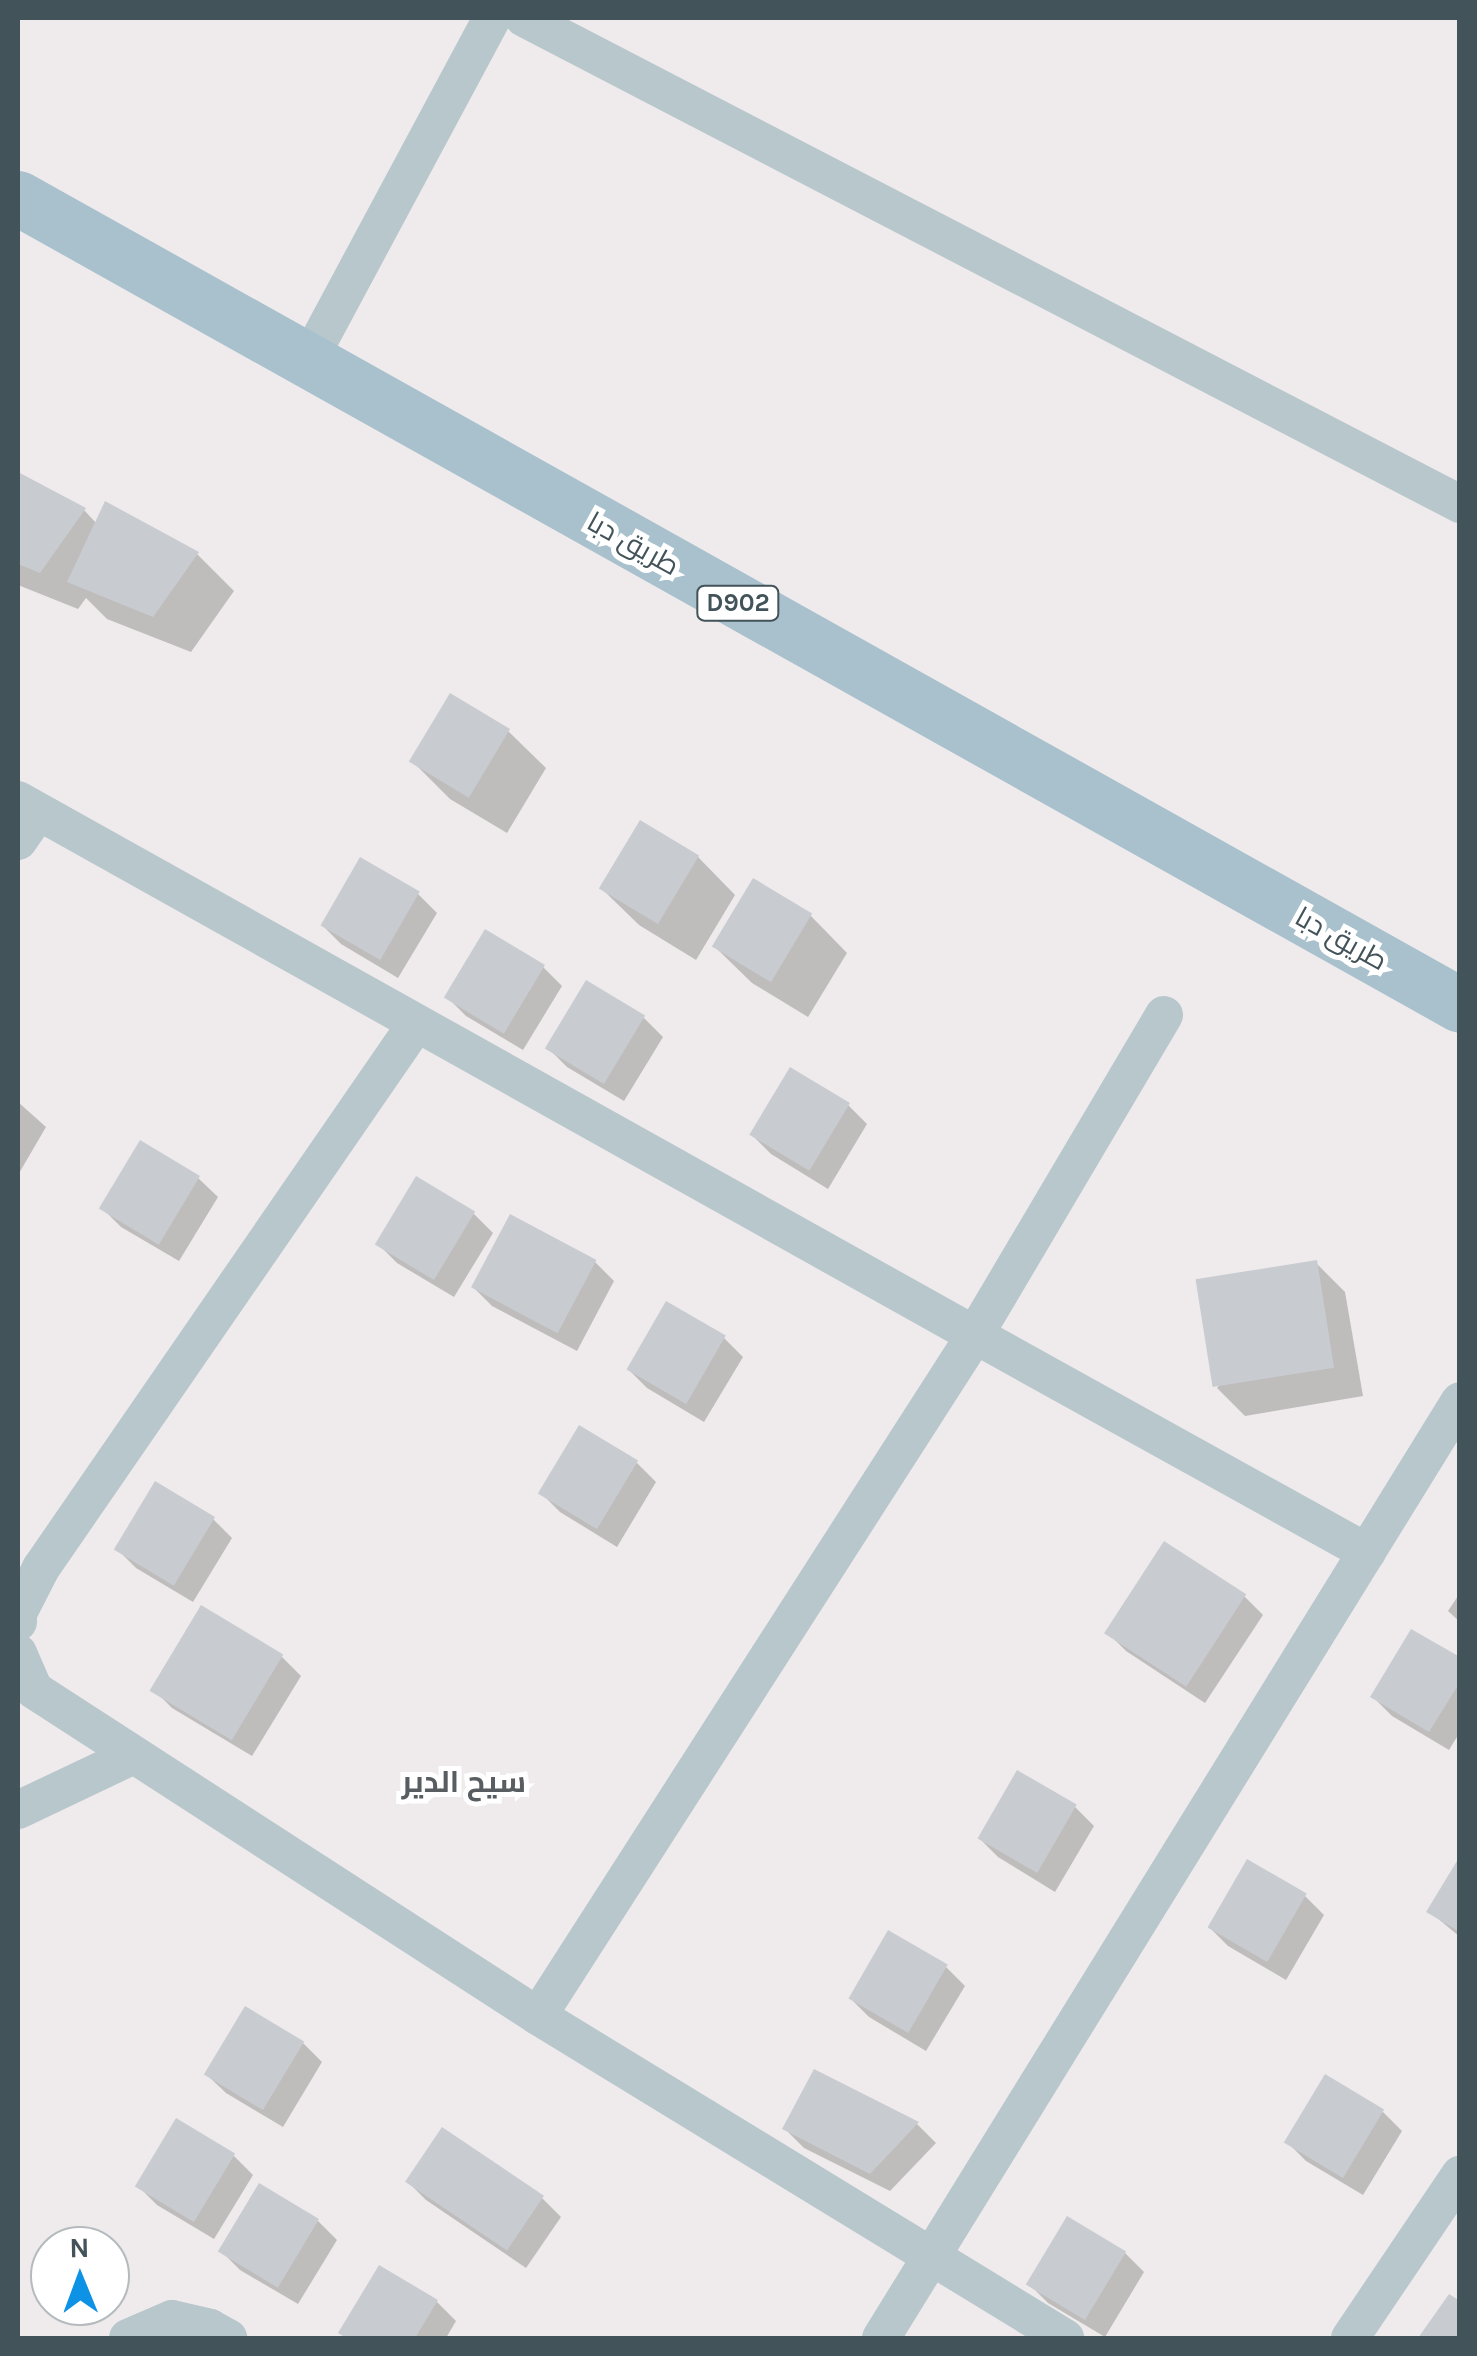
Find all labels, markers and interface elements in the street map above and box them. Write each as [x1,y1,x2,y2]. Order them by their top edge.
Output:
street label: طريق دبا [581,505,685,583]
road number: D902 [696,583,780,623]
street label: طريق دبا [1289,900,1393,978]
district label: سيح الدير [402,1764,526,1800]
north arrow [30,2226,130,2326]
text: N [69,2231,90,2264]

